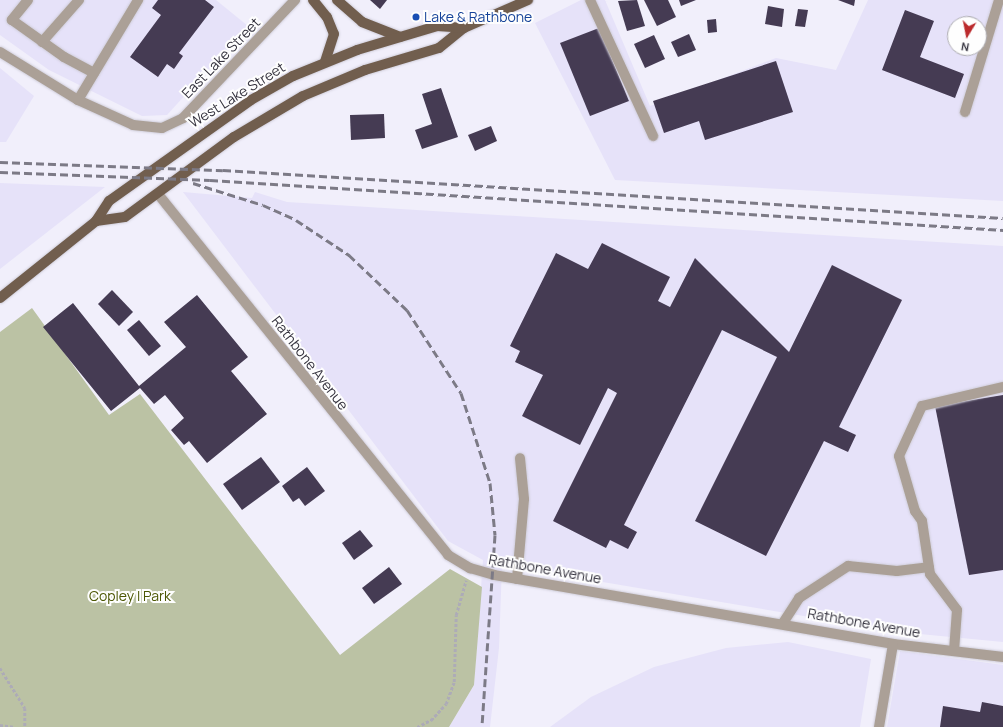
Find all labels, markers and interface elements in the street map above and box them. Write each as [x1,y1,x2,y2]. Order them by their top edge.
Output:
place label: Lake & Rathbone [424,9,532,25]
marker: Lake & Rathbone [411,12,421,22]
street label: East Lake Street [178,14,264,102]
north arrow [947,16,987,56]
text: N [960,39,970,55]
street label: West Lake Street [186,59,288,131]
street label: Rathbone Avenue [268,313,352,413]
street label: Rathbone Avenue [487,551,603,587]
park label: Copley I Park [89,588,171,604]
street label: Rathbone Avenue [806,605,922,641]

